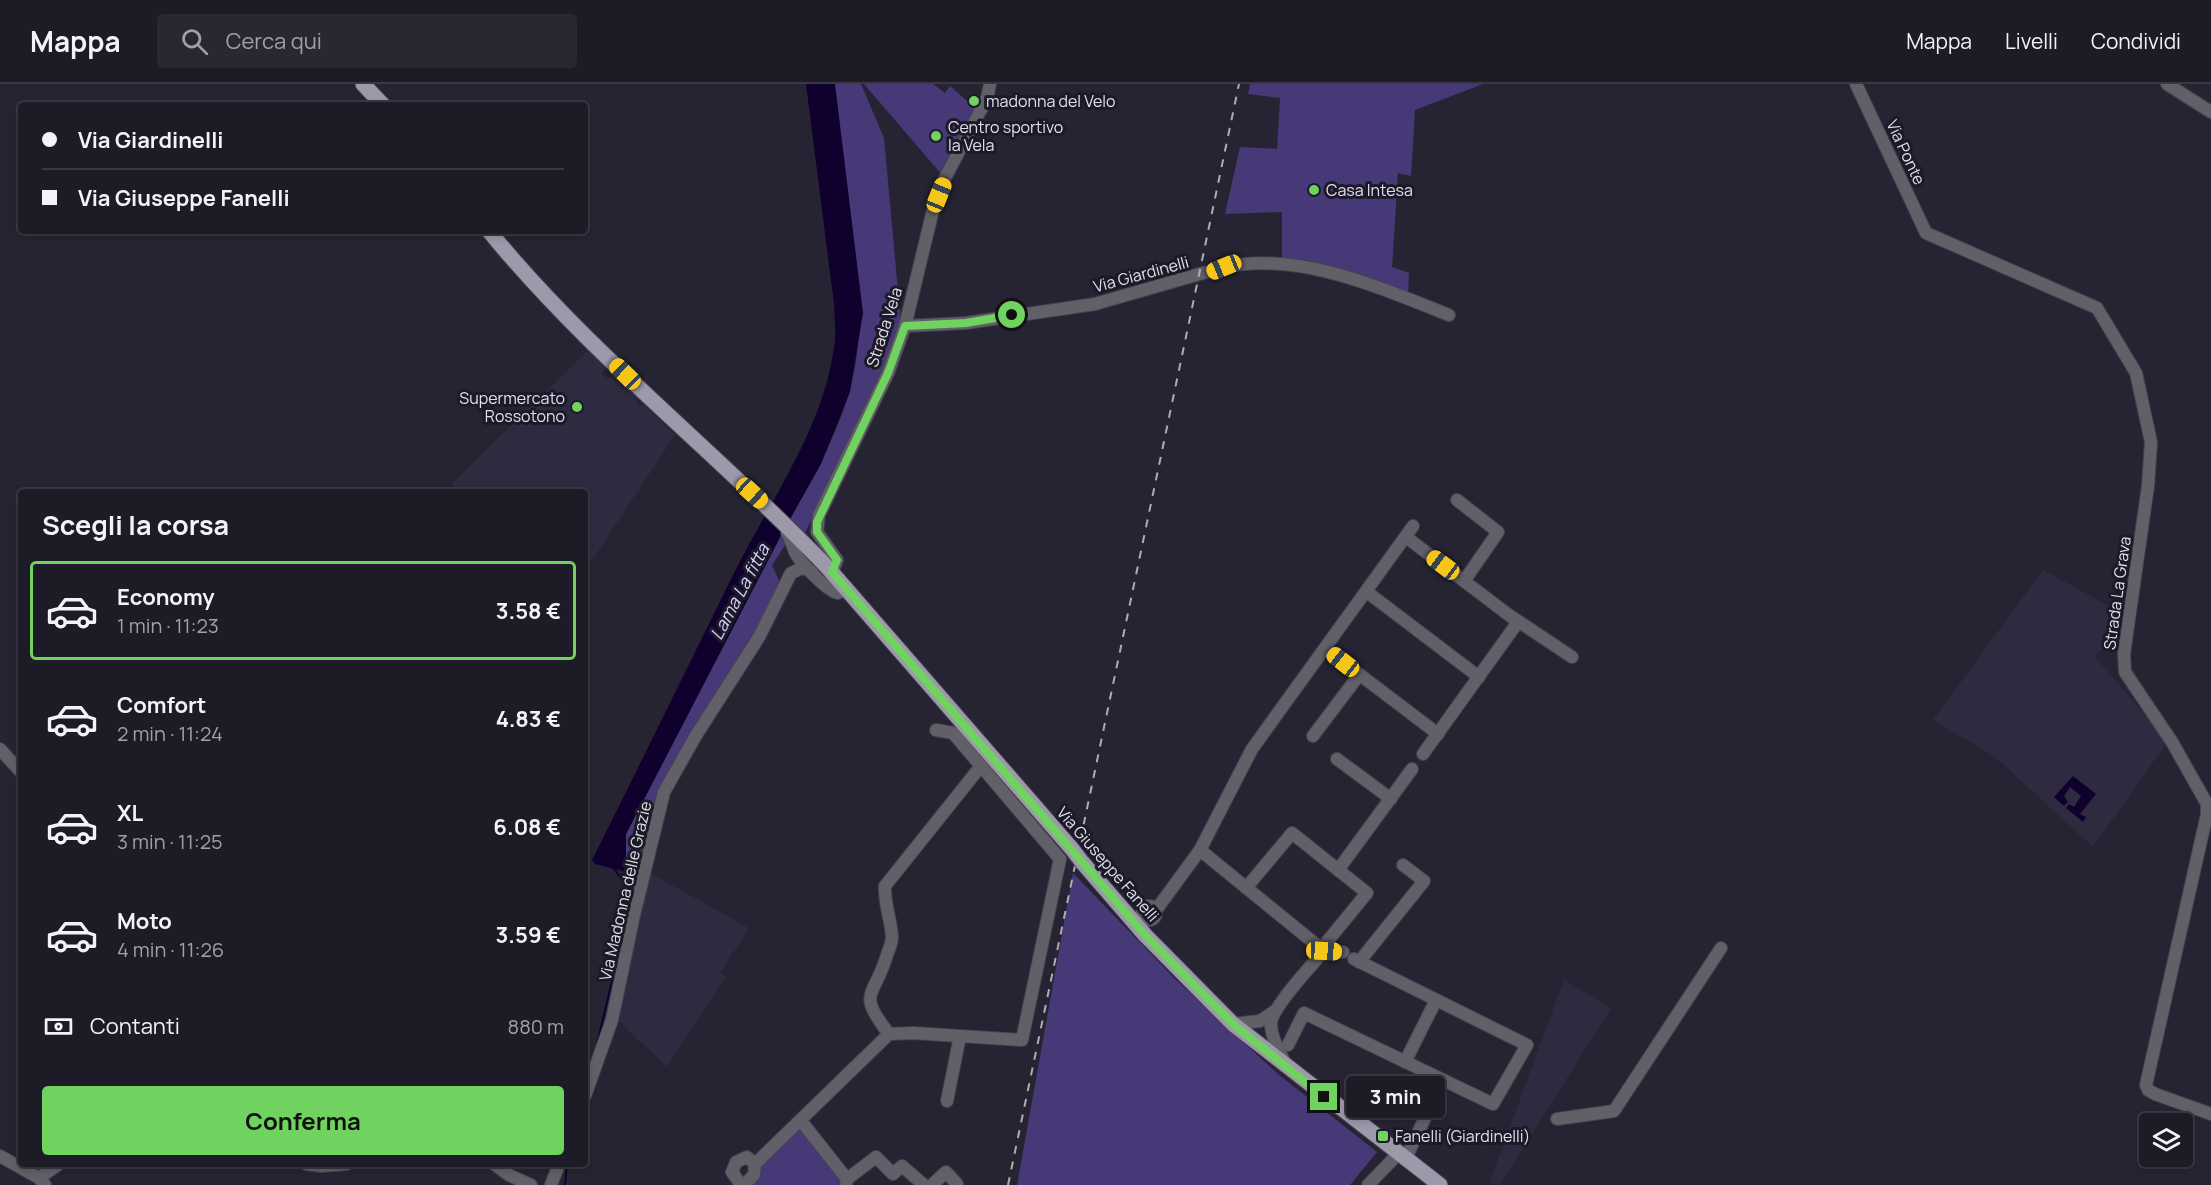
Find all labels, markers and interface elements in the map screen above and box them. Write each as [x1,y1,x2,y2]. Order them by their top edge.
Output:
search box [157,14,577,68]
text: Mappa [30,22,121,60]
icon: search [178,25,211,58]
text: Cerca qui [226,26,322,56]
text: Mappa [1906,27,1972,55]
text: Livelli [2005,27,2058,55]
text: Condividi [2091,27,2181,55]
place label: madonna del Velo [986,90,1116,112]
marker: madonna del Velo [967,94,981,108]
place label: Centro sportivo la Vela [948,116,1063,156]
street label: Via Ponte [1881,116,1931,188]
text: Via Giardinelli [78,125,223,155]
marker: Centro sportivo la Vela [929,129,943,143]
car [924,175,954,215]
place label: Casa Intesa [1326,179,1413,201]
text: Via Giuseppe Fanelli [78,183,290,213]
marker: Casa Intesa [1307,183,1321,197]
street label: Via Giardinelli [1091,251,1191,297]
car [1204,252,1244,282]
street label: Strada Vela [861,284,907,370]
route start [998,301,1025,328]
car [606,355,644,393]
place label: Supermercato Rossotono [459,387,565,427]
marker: Supermercato Rossotono [570,400,584,414]
car [733,474,771,512]
text: Scegli la corsa [42,506,229,543]
street label: Strada La Grava [2098,535,2136,651]
water label: Lama La fitta [704,539,775,644]
car [1423,547,1463,583]
text: Economy [117,582,215,612]
icon: car [45,584,99,638]
text: 3.58 € [496,596,561,626]
text: 1 min · 11:23 [117,612,219,639]
car [1323,644,1363,680]
text: Comfort [117,690,206,720]
icon: car [45,692,99,746]
text: 4.83 € [496,704,561,734]
text: 2 min · 11:24 [117,720,223,747]
text: XL [117,798,143,828]
street label: Via Madonna delle Grazie [594,799,656,983]
icon: car [45,800,99,854]
street label: Via Giuseppe Fanelli [1052,802,1164,926]
text: 6.08 € [493,812,561,842]
text: 3 min · 11:25 [117,828,223,855]
text: Moto [117,906,172,936]
icon: car [45,908,99,962]
text: 3.59 € [496,920,561,950]
text: 4 min · 11:26 [117,936,224,963]
car [1306,941,1342,961]
icon: cash [42,1010,75,1043]
text: Contanti [90,1011,180,1041]
text: 880 m [508,1013,564,1040]
callout: 3 min [1345,1076,1444,1118]
route end [1310,1083,1337,1110]
text: 3 min [1370,1083,1421,1110]
button: Conferma [42,1086,564,1155]
map controls [2139,1113,2193,1167]
button: layers [2139,1113,2193,1167]
place label: Fanelli (Giardinelli) [1395,1125,1530,1147]
marker: Fanelli (Giardinelli) [1376,1129,1390,1143]

